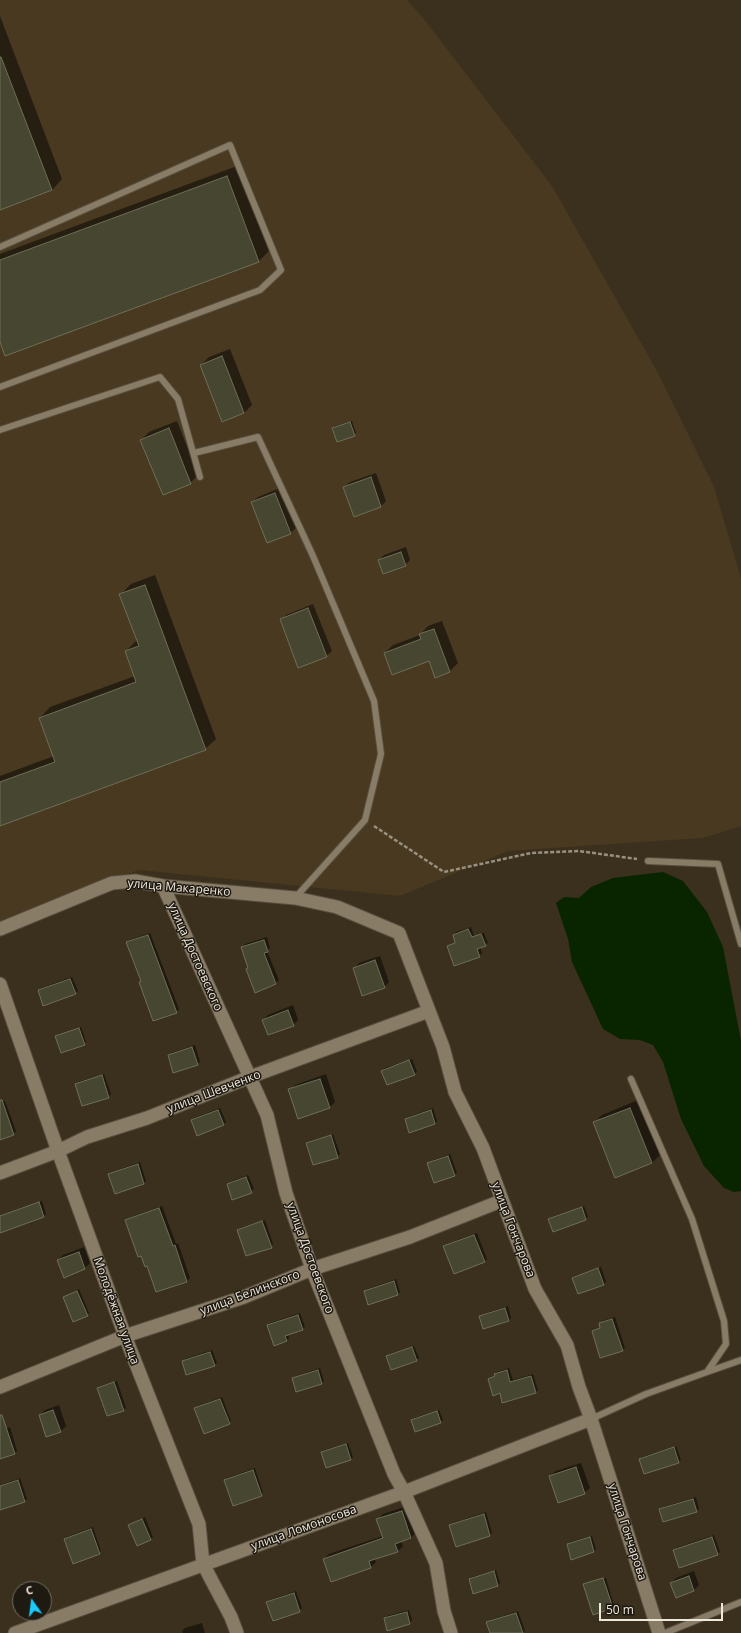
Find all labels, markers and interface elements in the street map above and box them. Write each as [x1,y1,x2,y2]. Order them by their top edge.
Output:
street label: улица Макаренко [127,876,231,900]
street label: улица Достоевского [165,901,225,1013]
street label: улица Шевченко [165,1068,263,1116]
street label: улица Гончарова [488,1180,538,1280]
street label: улица Достоевского [283,1201,337,1315]
street label: Молодёжная улица [90,1255,142,1367]
street label: улица Белинского [198,1267,302,1319]
street label: улица Гончарова [605,1482,649,1582]
street label: улица Ломоносова [249,1502,359,1554]
north arrow [12,1581,52,1621]
text: С [24,1582,34,1598]
scale bar [601,1595,725,1621]
text: 50 m [606,1601,634,1618]

